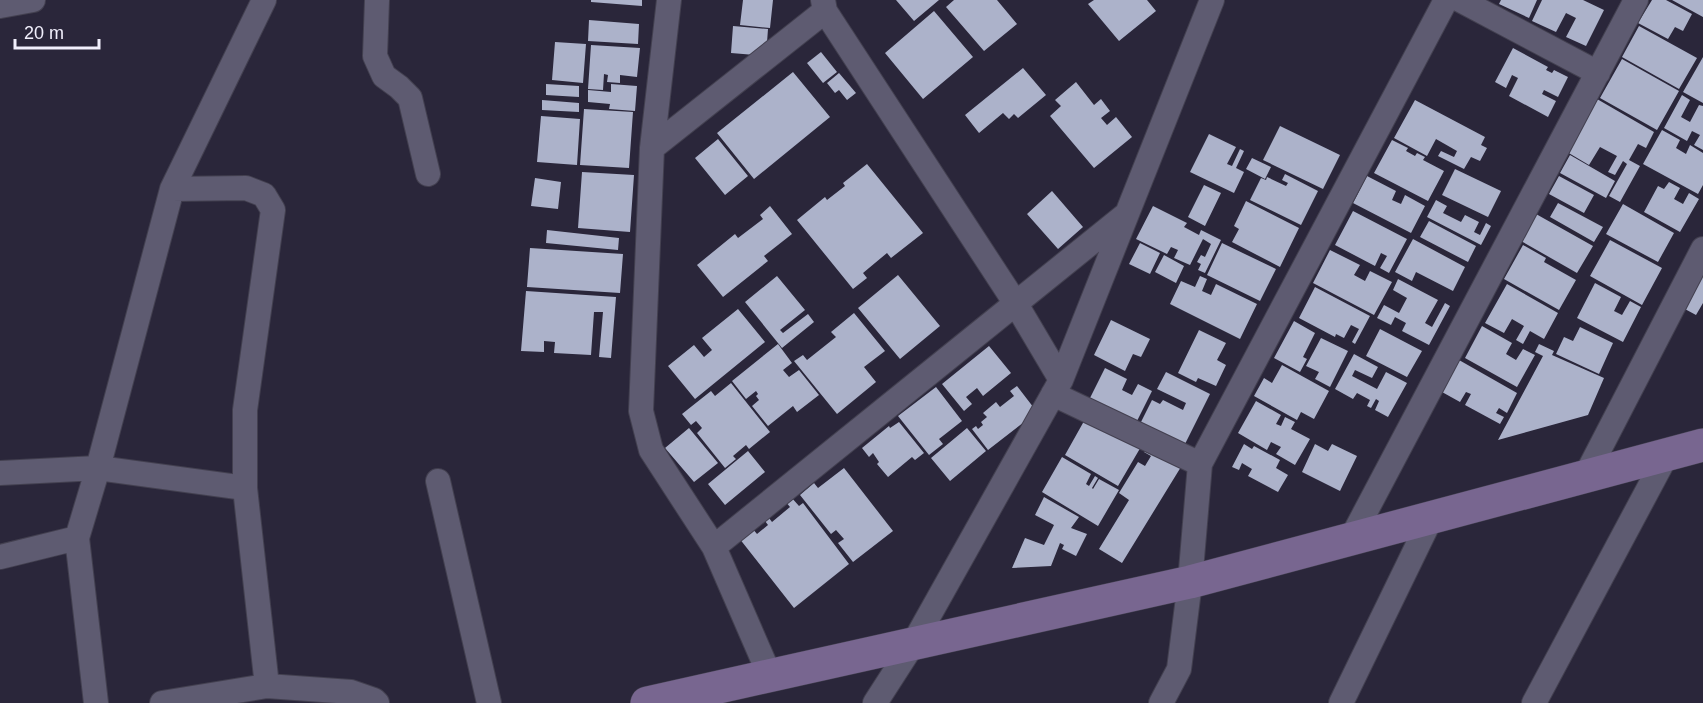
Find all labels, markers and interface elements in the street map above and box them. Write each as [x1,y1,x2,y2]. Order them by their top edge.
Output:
scale bar [15,12,99,50]
text: 20 m [24,23,64,43]

